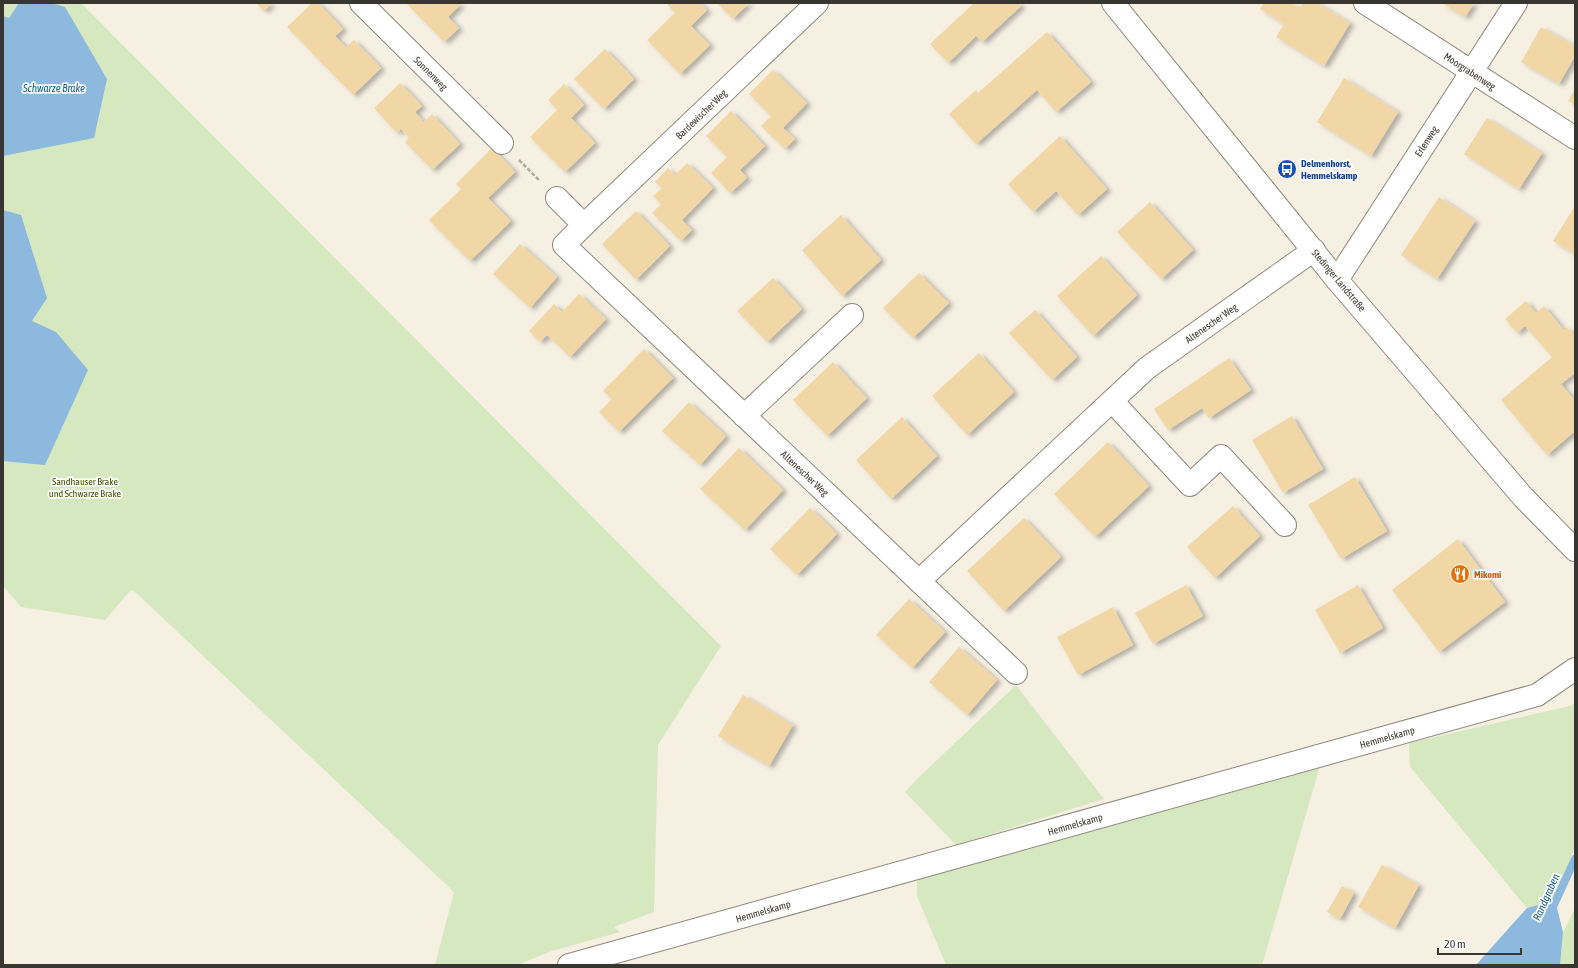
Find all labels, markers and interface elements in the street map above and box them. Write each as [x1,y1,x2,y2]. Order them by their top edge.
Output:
street label: Moorgrabenweg [1442,51,1498,93]
street label: Sonnenweg [412,54,450,93]
water label: Schwarze Brake [22,82,85,94]
street label: Bardewischer Weg [674,87,730,141]
street label: Erlenweg [1413,123,1441,158]
bus stop icon: Delmenhorst, Hemmelskamp [1276,158,1298,180]
place label: Delmenhorst, Hemmelskamp [1301,158,1358,181]
street label: Stedinger Landstraße [1310,247,1368,314]
street label: Altenescher Weg [1183,301,1240,345]
street label: Altenescher Weg [779,449,831,499]
park label: Sandhauser Brake und Schwarze Brake [49,476,122,499]
restaurant icon: Mikomi [1449,563,1471,585]
place label: Mikomi [1474,569,1501,580]
street label: Hemmelskamp [1358,724,1416,751]
street label: Hemmelskamp [1046,811,1104,838]
water label: Randgraben [1530,871,1562,922]
street label: Hemmelskamp [734,898,792,925]
scale bar [1438,930,1521,956]
text: 20 m [1444,937,1466,951]

